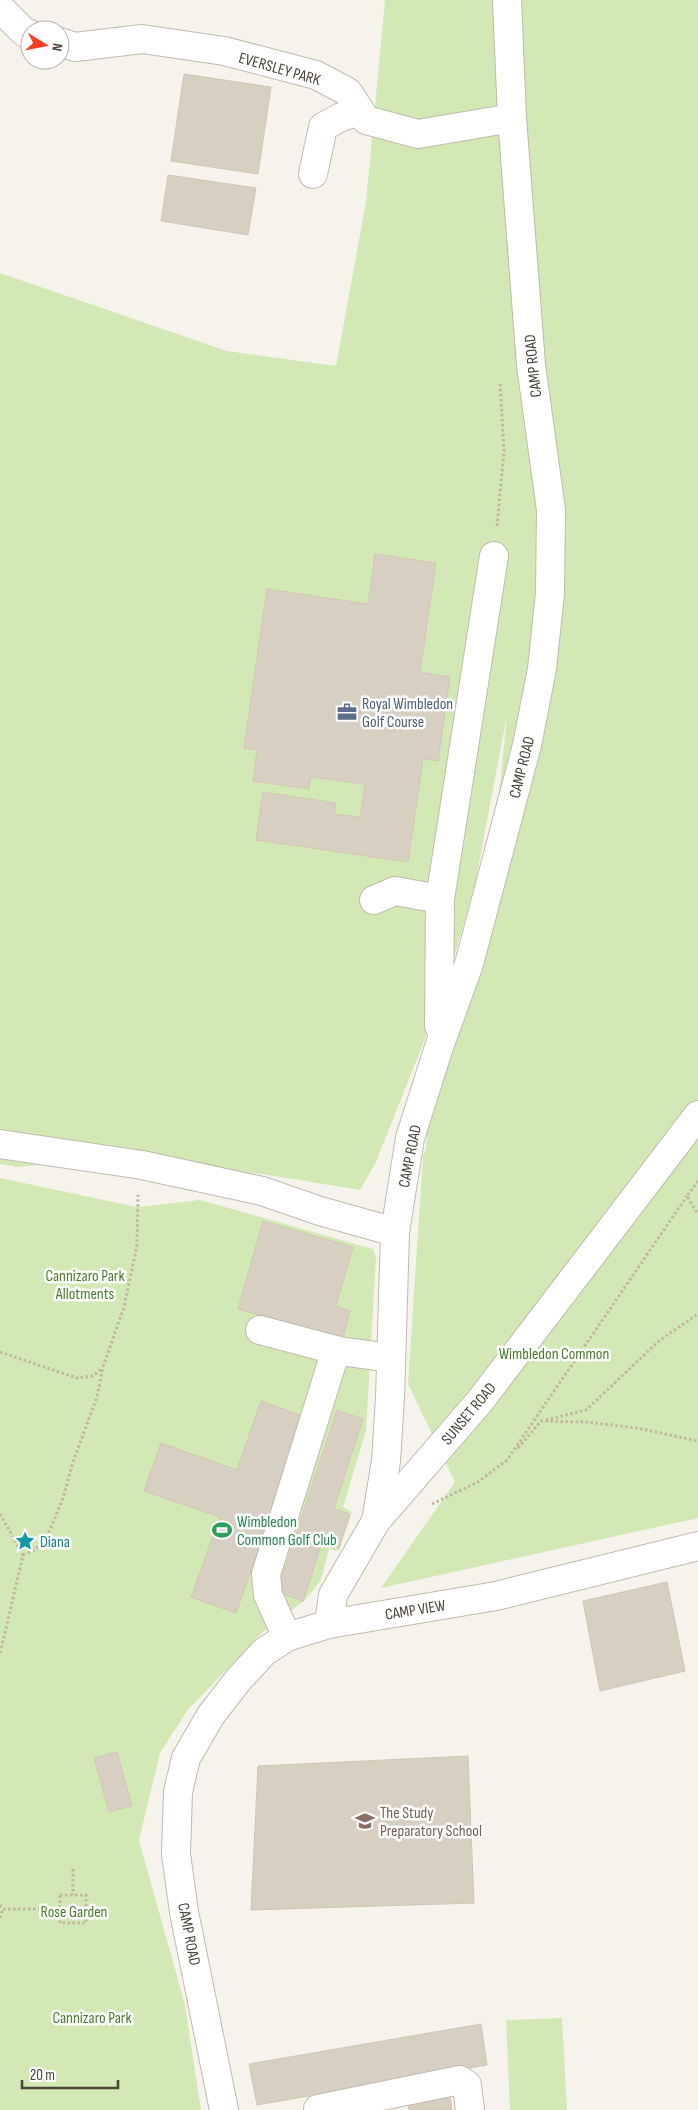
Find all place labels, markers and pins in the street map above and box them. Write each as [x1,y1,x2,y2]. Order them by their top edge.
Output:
place label: Royal Wimbledon Golf Course [362,695,453,732]
office icon: Royal Wimbledon Golf Course [336,701,358,723]
place label: Wimbledon Common Golf Club [237,1513,337,1550]
sports icon: Wimbledon Common Golf Club [211,1519,233,1541]
place icon: Diana [14,1530,36,1552]
place label: Diana [40,1533,70,1552]
place label: The Study Preparatory School [380,1804,482,1841]
school or university icon: The Study Preparatory School [354,1810,376,1832]

